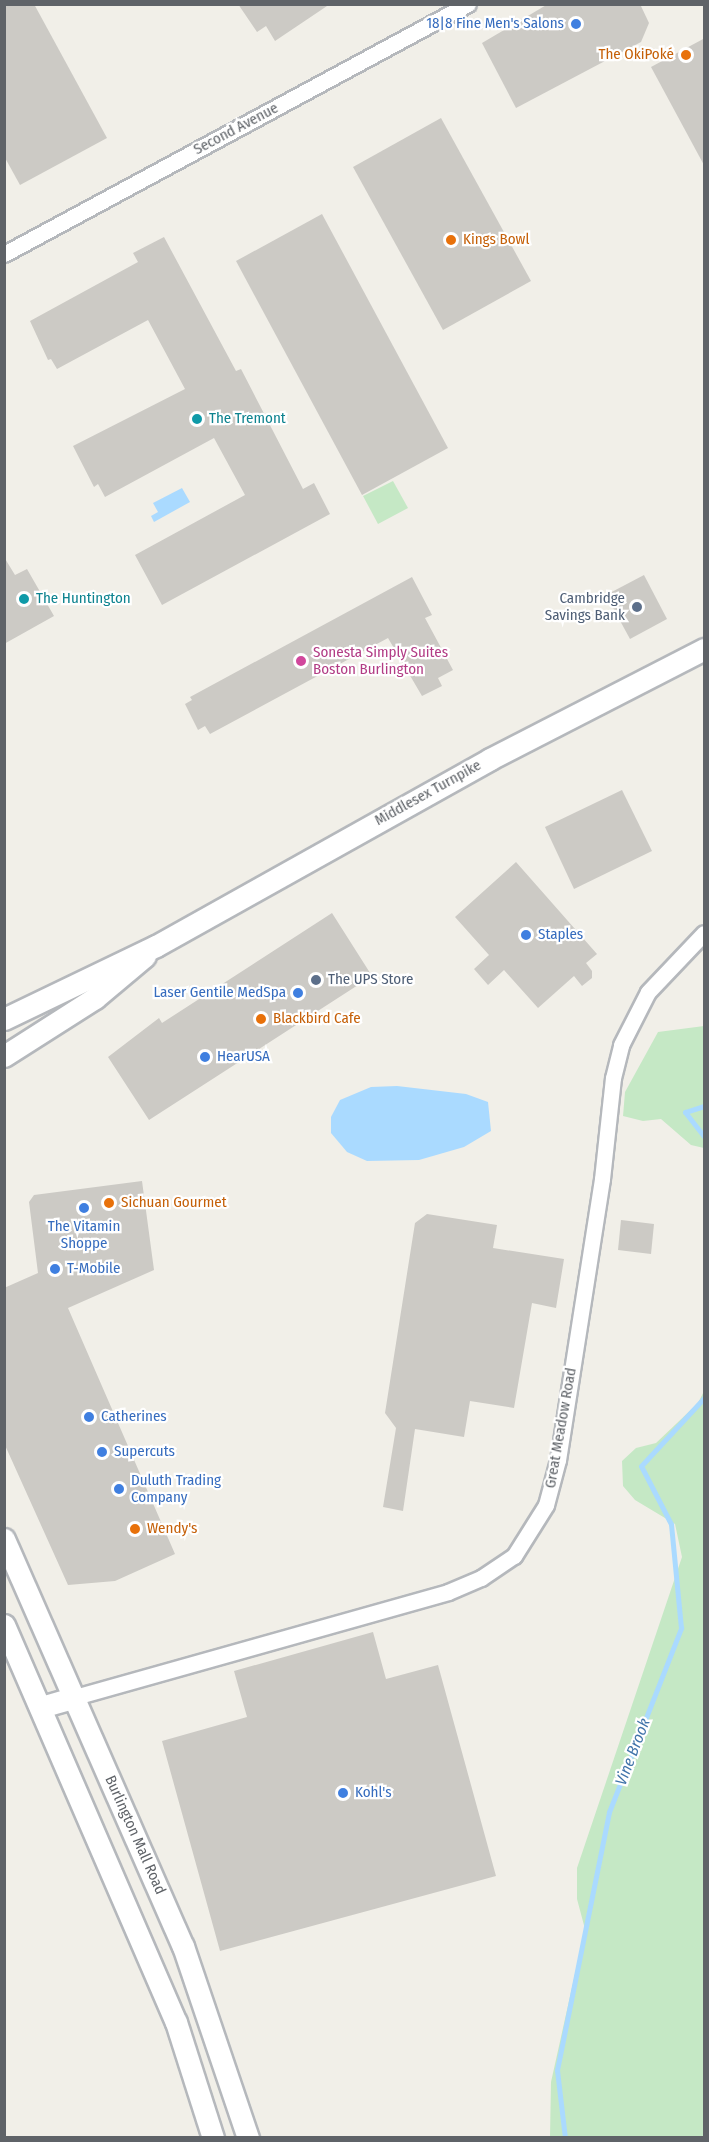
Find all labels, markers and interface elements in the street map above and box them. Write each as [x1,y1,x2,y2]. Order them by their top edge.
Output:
place label: 18|8 Fine Men's Salons [426,15,564,33]
marker: 18|8 Fine Men's Salons [569,17,583,31]
place label: The OkiPoké [598,46,674,64]
marker: The OkiPoké [679,48,693,62]
street label: Second Avenue [191,99,281,159]
place label: Kings Bowl [463,231,529,249]
marker: Kings Bowl [444,233,458,247]
place label: The Tremont [209,410,286,428]
marker: The Tremont [190,412,204,426]
place label: Cambridge Savings Bank [545,589,625,624]
place label: The Huntington [36,590,131,608]
marker: The Huntington [17,592,31,606]
marker: Cambridge Savings Bank [630,600,644,614]
place label: Sonesta Simply Suites Boston Burlington [313,643,448,678]
marker: Sonesta Simply Suites Boston Burlington [294,654,308,668]
street label: Middlesex Turnpike [372,756,484,830]
place label: Staples [538,926,583,944]
marker: Staples [519,928,533,942]
place label: The UPS Store [328,971,413,989]
marker: The UPS Store [309,973,323,987]
place label: Laser Gentile MedSpa [153,984,286,1002]
marker: Laser Gentile MedSpa [291,986,305,1000]
place label: Blackbird Cafe [273,1010,361,1028]
marker: Blackbird Cafe [254,1012,268,1026]
place label: HearUSA [217,1048,270,1066]
marker: HearUSA [198,1050,212,1064]
place label: Sichuan Gourmet [121,1194,227,1212]
marker: Sichuan Gourmet [102,1196,116,1210]
marker: The Vitamin Shoppe [77,1201,91,1215]
place label: The Vitamin Shoppe [48,1217,120,1252]
place label: T-Mobile [67,1260,120,1278]
marker: T-Mobile [48,1262,62,1276]
street label: Great Meadow Road [542,1366,580,1490]
place label: Catherines [101,1408,167,1426]
marker: Catherines [82,1410,96,1424]
place label: Supercuts [114,1443,175,1461]
marker: Supercuts [95,1445,109,1459]
place label: Duluth Trading Company [131,1471,221,1506]
marker: Duluth Trading Company [112,1482,126,1496]
place label: Wendy's [147,1520,197,1538]
marker: Wendy's [128,1522,142,1536]
water label: Vine Brook [611,1716,655,1788]
street label: Burlington Mall Road [101,1773,169,1897]
place label: Kohl's [355,1784,392,1802]
marker: Kohl's [336,1786,350,1800]

